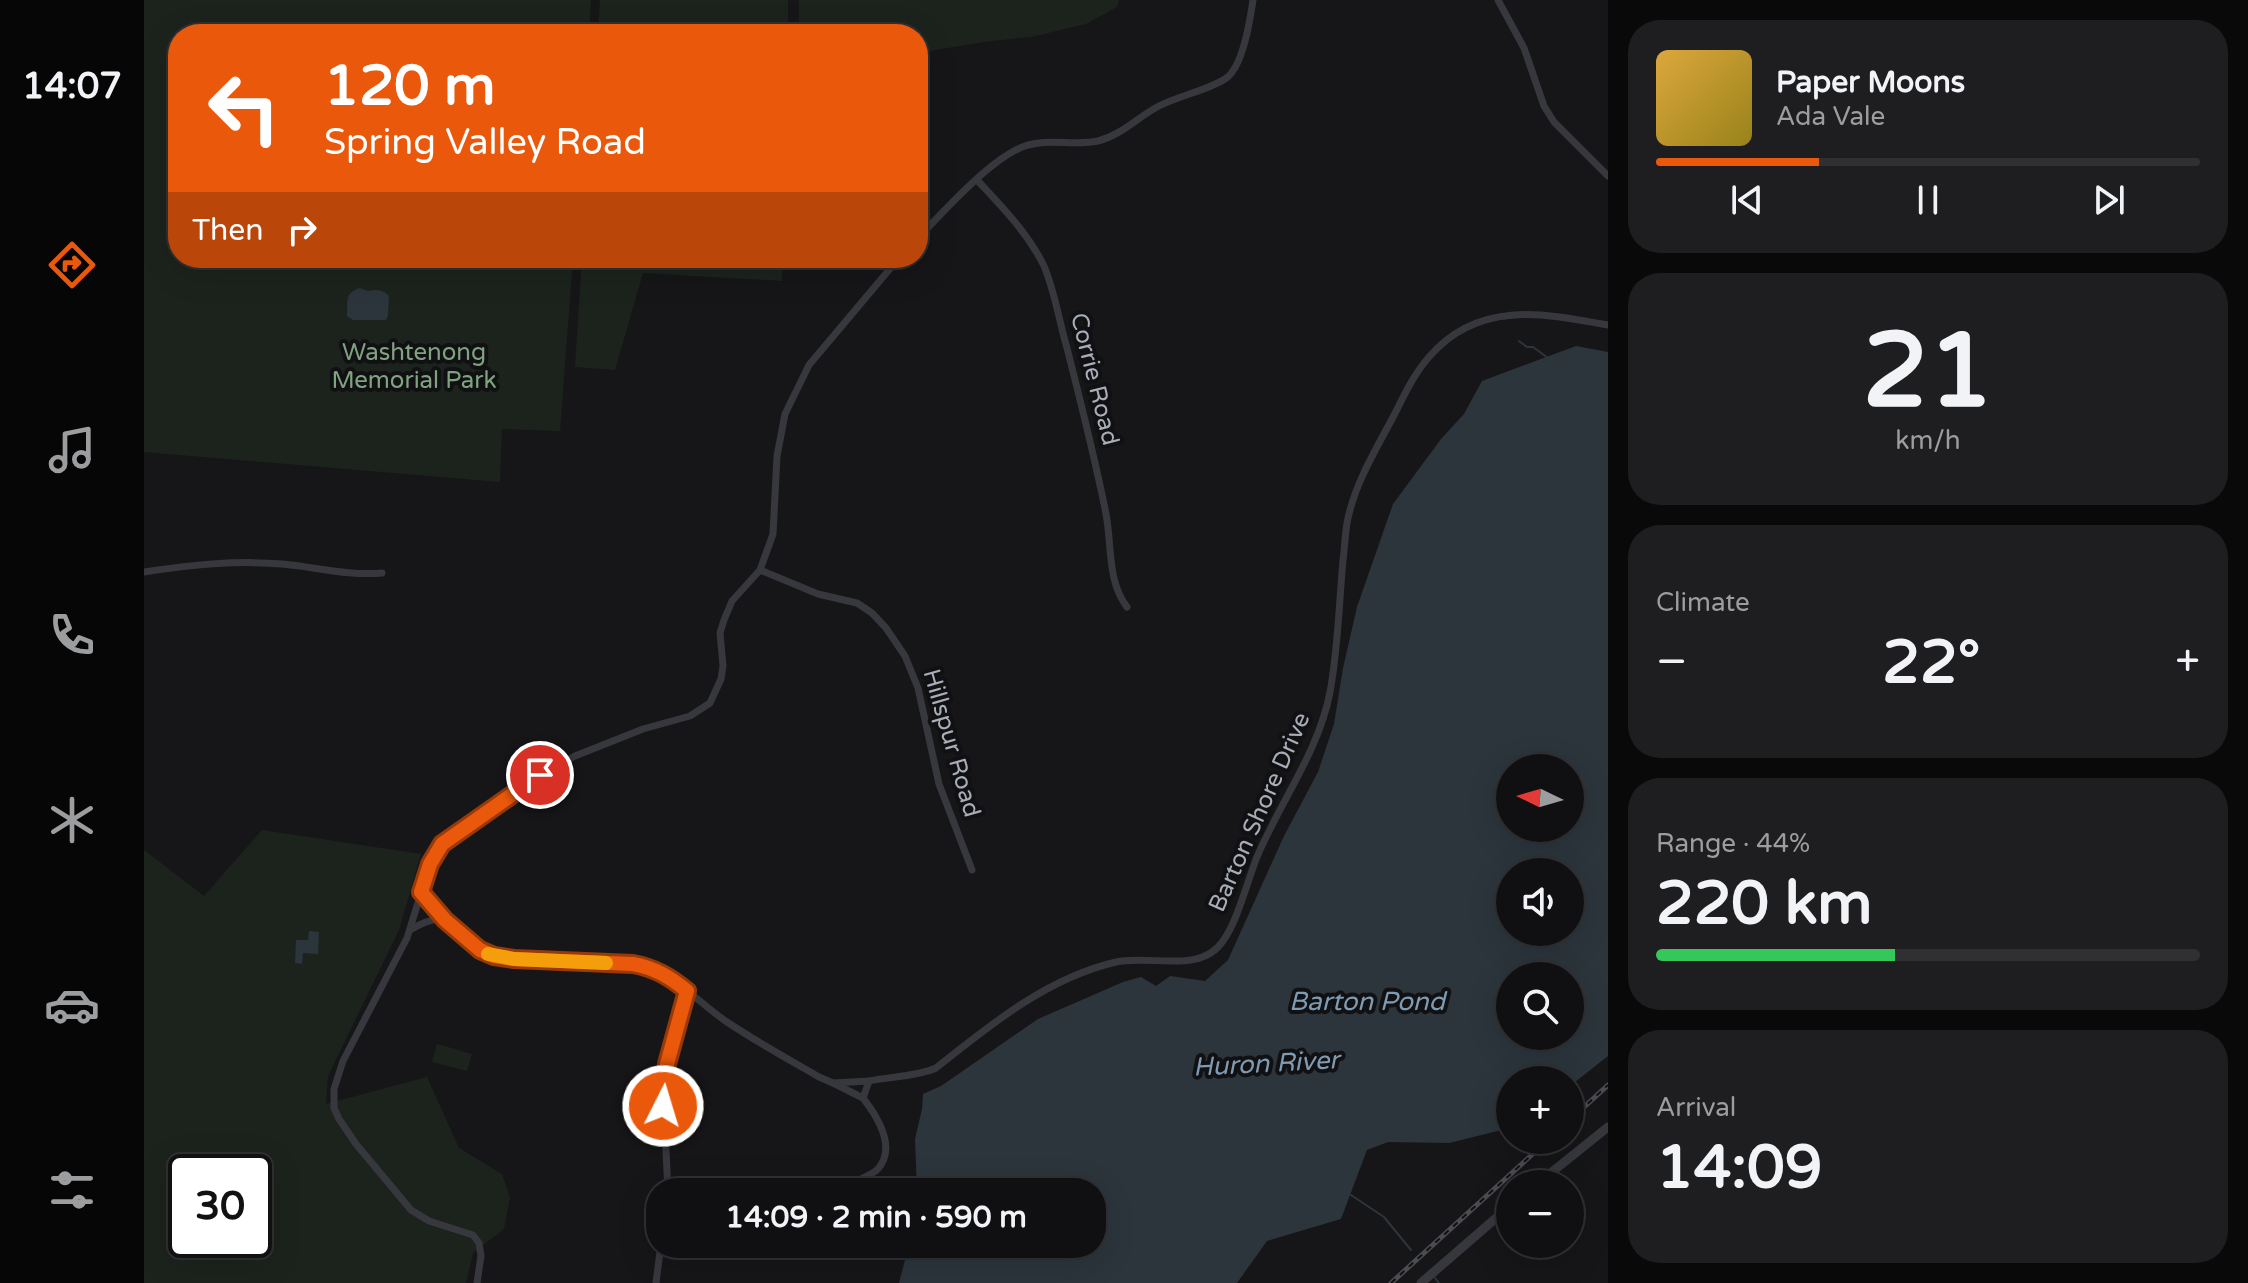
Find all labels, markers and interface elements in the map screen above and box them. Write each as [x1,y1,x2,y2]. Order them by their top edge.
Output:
text: 120 m [324,53,495,120]
icon: left [192,56,296,160]
text: Paper Moons [1776,64,1965,101]
text: 14:07 [22,65,122,108]
text: Ada Vale [1776,101,1885,132]
text: Spring Valley Road [324,121,646,164]
icon: previous [1725,178,1769,222]
icon: pause [1906,178,1950,222]
icon: next [2087,178,2131,222]
icon: right [280,208,324,252]
text: Then [192,212,264,249]
icon: directions [44,237,100,293]
street label: Corrie Road [1064,310,1125,448]
text: 21 [1863,310,1993,435]
park label: Washtenong Memorial Park [331,338,497,395]
icon: music [44,422,100,478]
text: km/h [1895,425,1961,456]
text: Climate [1656,587,1750,618]
icon: phone [44,607,100,663]
text: 22° [1882,627,1980,699]
text: − [1656,636,1687,689]
text: + [2175,636,2200,689]
street label: Hillspur Road [917,666,987,821]
street label: Barton Shore Drive [1202,708,1316,916]
pin [506,741,574,809]
icon: arrive [518,753,562,797]
north arrow [1496,754,1584,842]
map controls [1496,754,1584,1258]
icon: climate [44,792,100,848]
text: Range · 44% [1656,828,1810,859]
button: sound [1496,858,1584,946]
text: 220 km [1656,868,1872,940]
button: search [1496,962,1584,1050]
icon: car [44,977,100,1033]
water label: Barton Pond [1289,986,1448,1017]
water label: Huron River [1192,1044,1343,1083]
position arrow [621,1064,705,1148]
button: + [1496,1066,1584,1154]
text: Arrival [1656,1092,1736,1123]
text: 14:09 [1656,1132,1822,1204]
speed limit sign: 30 [168,1154,272,1258]
icon: filters [44,1162,100,1218]
button: − [1496,1170,1584,1258]
text: 14:09 · 2 min · 590 m [725,1199,1027,1236]

